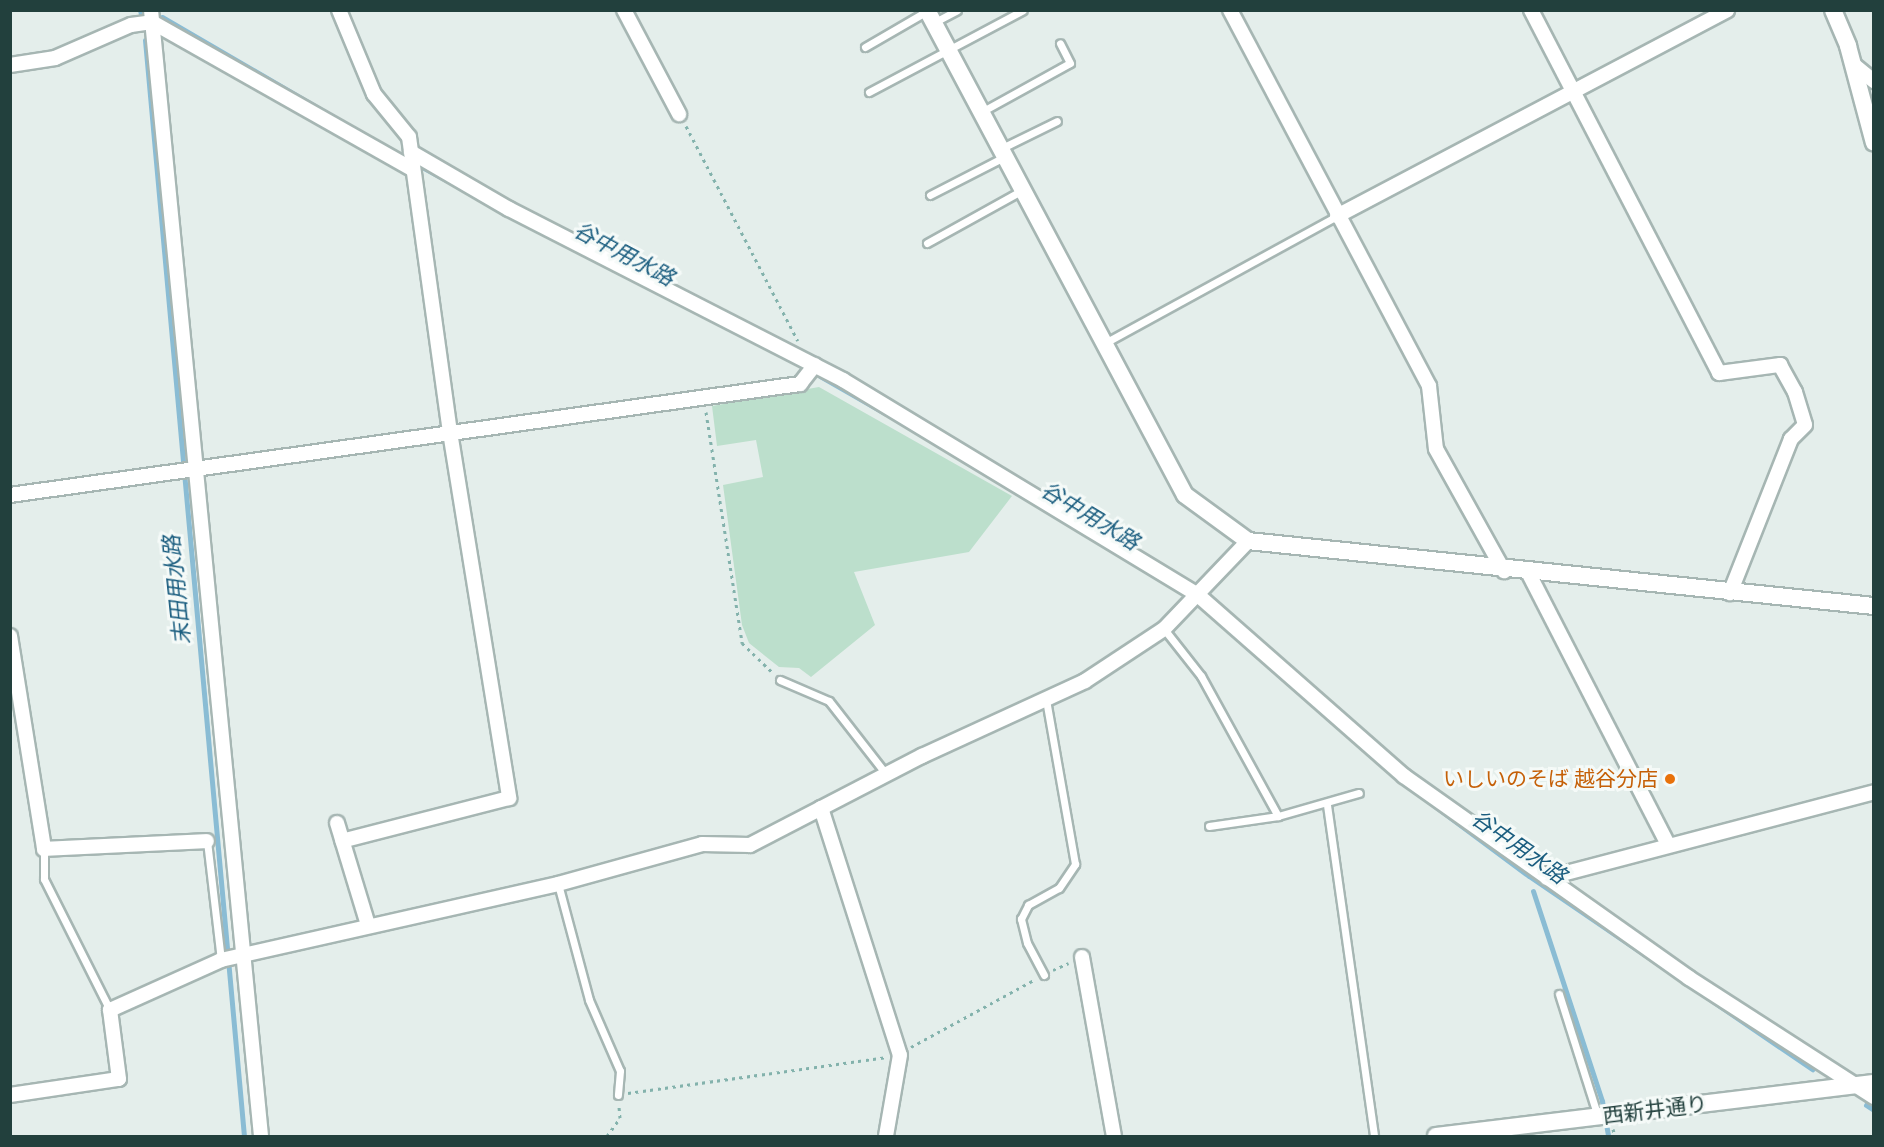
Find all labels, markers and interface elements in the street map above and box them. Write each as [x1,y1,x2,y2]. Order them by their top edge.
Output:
water label: 谷中用水路 [569,217,679,291]
water label: 谷中用水路 [1036,476,1144,556]
water label: 末田用水路 [158,534,196,646]
place label: いしいのそば 越谷分店 [1443,766,1658,792]
marker: いしいのそば 越谷分店 [1663,772,1677,786]
water label: 谷中用水路 [1466,805,1572,889]
street label: 西新井通り [1601,1091,1709,1129]

